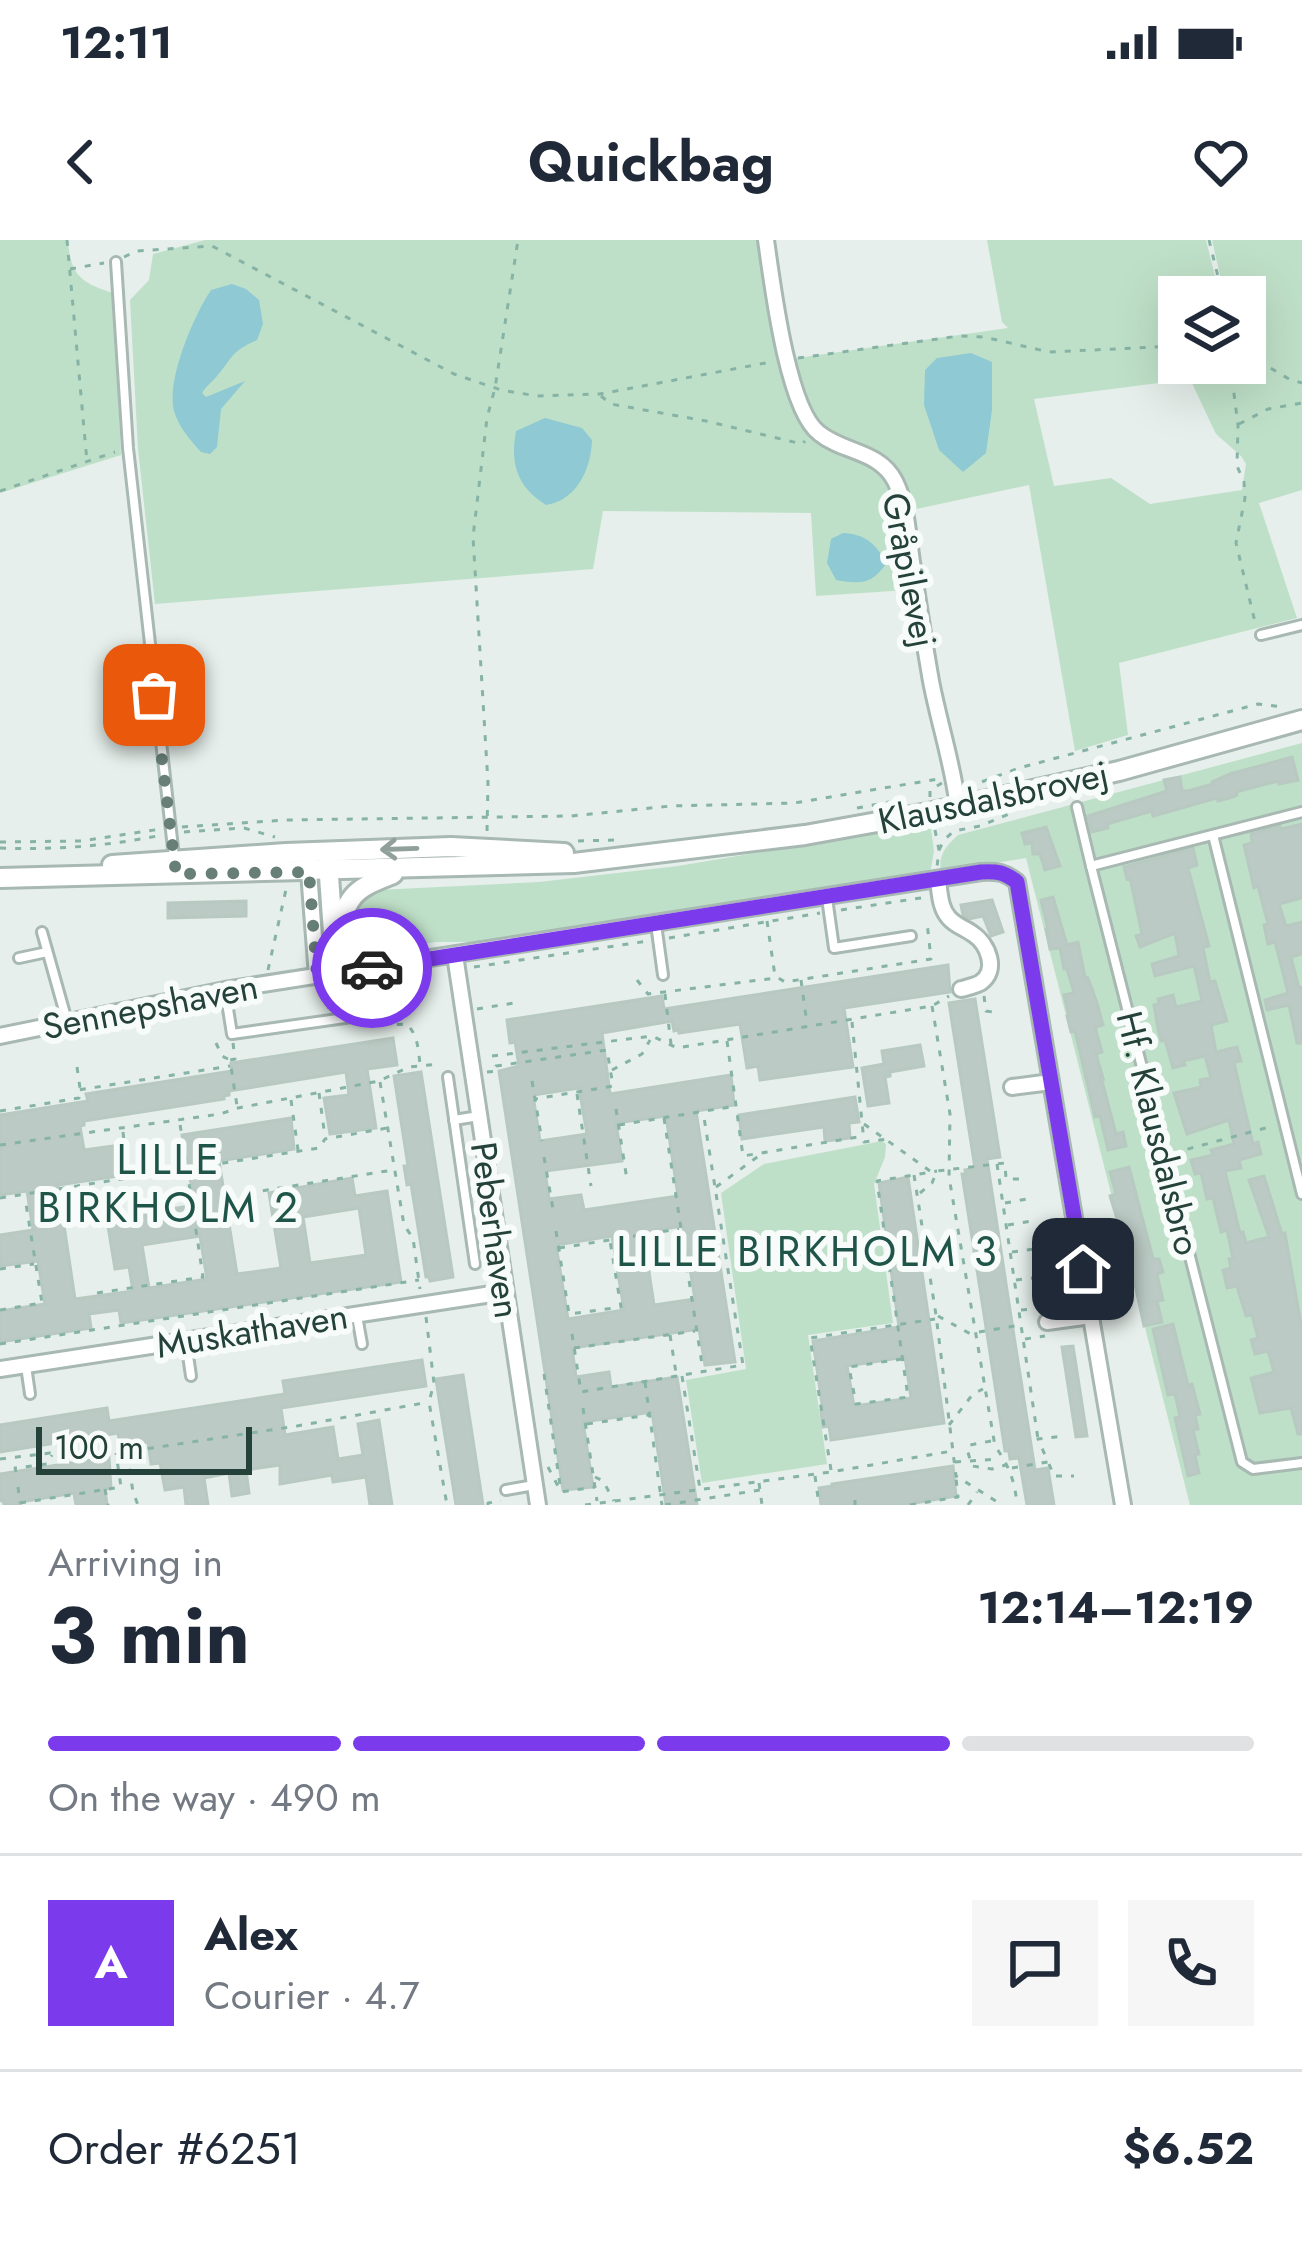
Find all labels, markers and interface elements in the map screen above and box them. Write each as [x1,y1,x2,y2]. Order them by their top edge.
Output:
text: 12:11 [60,10,173,75]
text: Quickbag [528,123,774,201]
icon: back [48,129,114,195]
icon: heart [1188,129,1254,195]
map controls [1158,276,1266,384]
button: layers [1158,276,1266,384]
street label: Gråpilevej [870,488,950,652]
pin [103,644,205,746]
icon: bag [121,662,187,728]
street label: Klausdalsbrovej [873,747,1113,847]
one-way arrow [380,837,419,860]
courier [312,908,432,1028]
icon: car [339,935,405,1001]
street label: Sennepshaven [38,960,262,1052]
street label: Hf. Klausdalsbro [1104,1006,1214,1260]
district label: LILLE BIRKHOLM 2 [37,1129,301,1238]
street label: Peberhaven [458,1139,534,1321]
pin [1032,1218,1134,1320]
district label: LILLE BIRKHOLM 3 [616,1221,1000,1282]
icon: home [1050,1236,1116,1302]
street label: Muskathaven [153,1289,351,1371]
scale bar [36,1421,252,1474]
text: 100 m [54,1424,144,1471]
text: Arriving in [48,1534,223,1591]
text: 12:14–12:19 [978,1575,1254,1640]
text: 3 min [48,1580,250,1692]
text: On the way · 490 m [48,1769,381,1826]
button: chat [972,1900,1098,2026]
button: phone [1128,1900,1254,2026]
text: Alex [204,1902,298,1967]
text: A [94,1930,128,1995]
text: Courier · 4.7 [204,1967,419,2024]
text: Order #6251 [48,2116,301,2181]
text: $6.52 [1123,2116,1254,2181]

